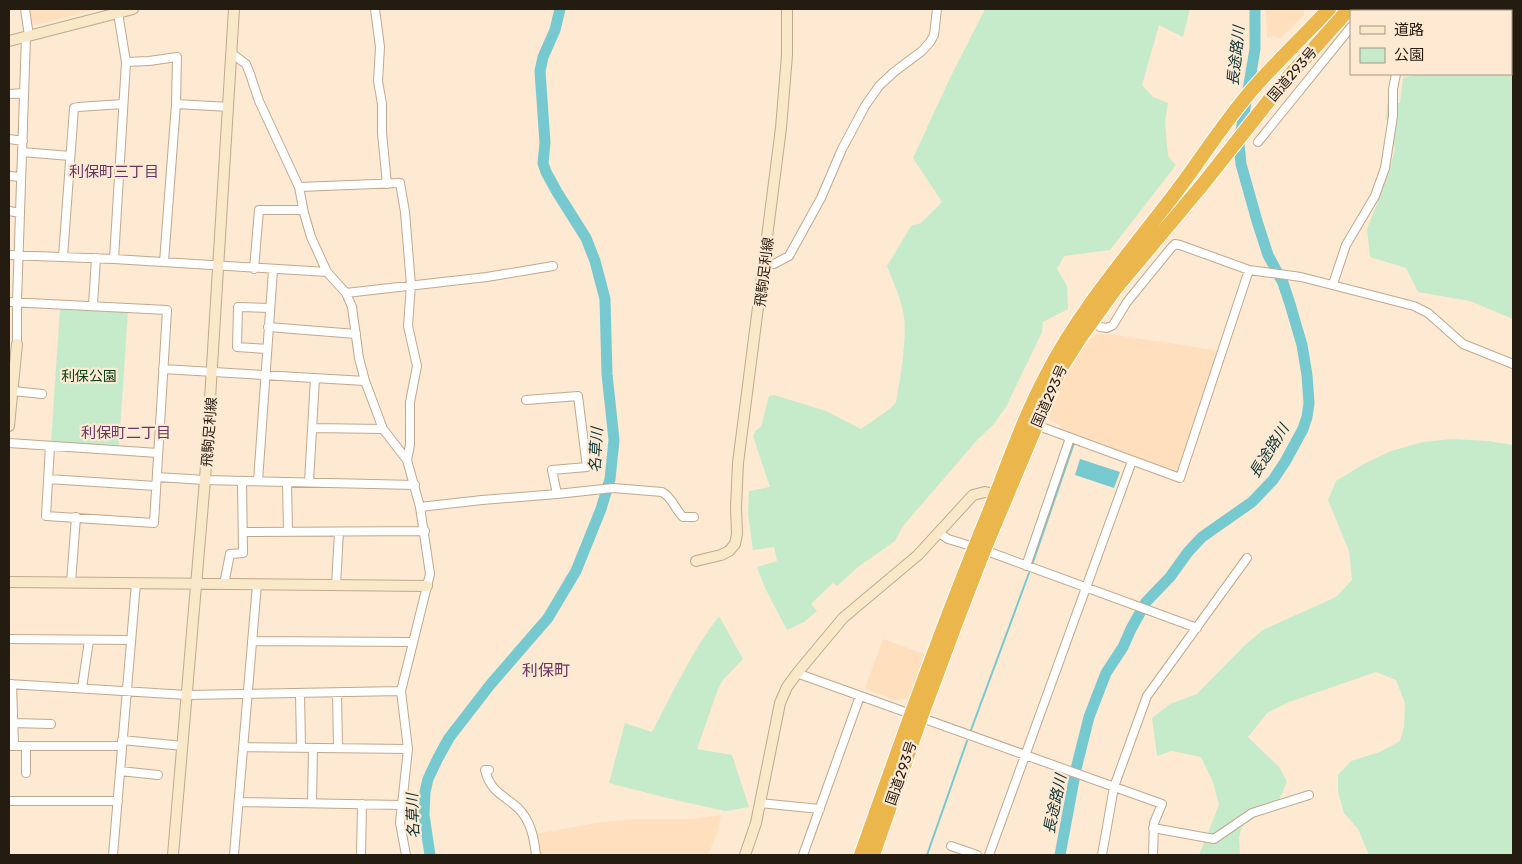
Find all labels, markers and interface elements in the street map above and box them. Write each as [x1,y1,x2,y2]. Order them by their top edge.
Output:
legend [1350,10,1512,75]
text: 道路 [1394,21,1424,39]
water label: 長途路川 [1224,23,1248,87]
street label: 国道293号 [1264,44,1321,105]
text: 公園 [1394,46,1424,64]
district label: 利保町三丁目 [69,163,159,181]
street label: 飛駒足利線 [752,236,777,308]
street label: 国道293号 [1028,362,1071,430]
park label: 利保公園 [61,368,117,385]
street label: 飛駒足利線 [199,397,220,468]
water label: 長途路川 [1245,419,1294,481]
district label: 利保町二丁目 [81,424,171,442]
water label: 名草川 [586,425,606,473]
district label: 利保町 [522,661,570,680]
street label: 国道293号 [883,739,920,807]
water label: 長途路川 [1040,771,1070,835]
water label: 名草川 [403,791,423,839]

